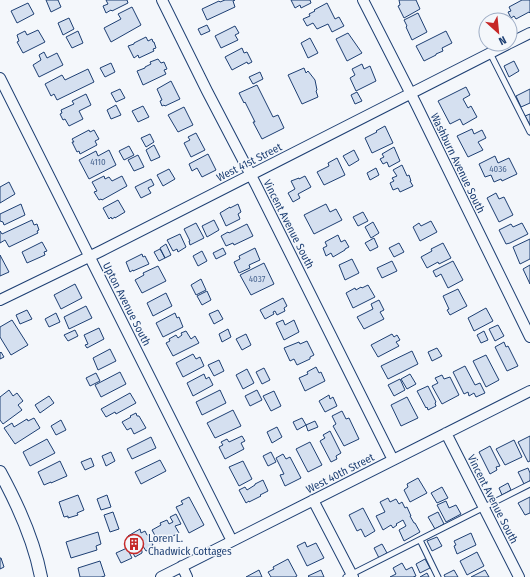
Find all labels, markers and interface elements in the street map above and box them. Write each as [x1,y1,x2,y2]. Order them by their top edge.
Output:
north arrow [478,12,518,52]
text: N [496,33,508,48]
street label: Washburn Avenue South [428,111,487,215]
street label: West 41st Street [214,140,284,184]
house number: 4110 [90,157,106,167]
house number: 4036 [489,164,507,174]
street label: Vincent Avenue South [260,178,317,271]
street label: Upton Avenue South [100,260,153,348]
house number: 4037 [249,274,266,284]
street label: West 40th Street [304,451,377,496]
street label: Vincent Avenue South [464,453,521,546]
place label: Loren L. Chadwick Cottages [148,532,232,558]
building icon: Loren L. Chadwick Cottages [123,533,145,555]

